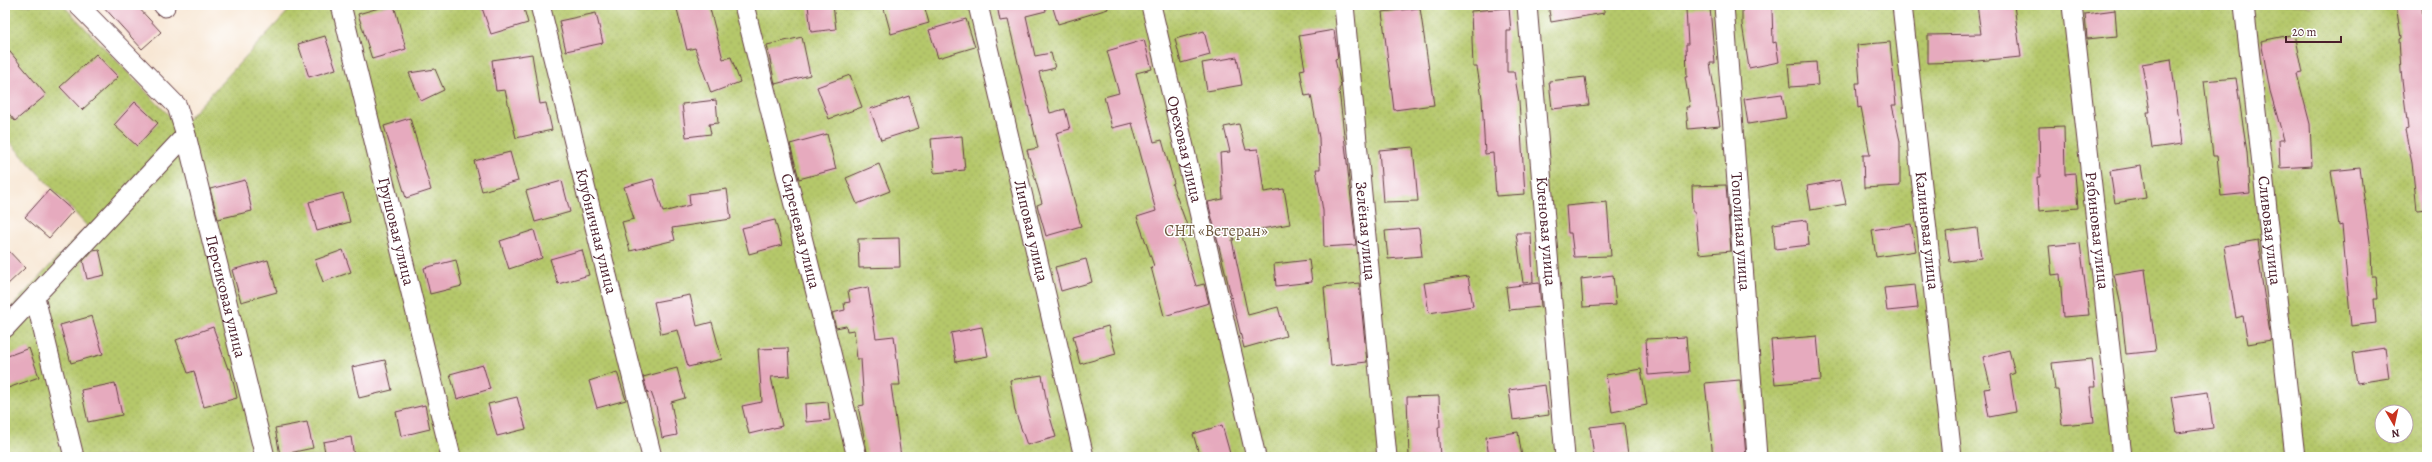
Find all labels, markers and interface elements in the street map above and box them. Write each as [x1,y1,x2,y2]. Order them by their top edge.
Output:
scale bar [2286,18,2341,44]
text: 20 m [2292,24,2316,40]
street label: Ореховая улица [1161,94,1208,205]
street label: Клубничная улица [570,166,622,297]
street label: Калиновая улица [1909,170,1945,292]
street label: Рябиновая улица [2080,170,2114,291]
street label: Сиреневая улица [776,171,826,292]
street label: Тополиная улица [1725,171,1756,292]
street label: Грушовая улица [372,175,420,288]
street label: Сливовая улица [2252,175,2287,287]
street label: Кленовая улица [1530,176,1562,287]
street label: Липовая улица [1008,178,1054,284]
street label: Зелёная улица [1350,180,1381,282]
park label: СНТ «Ветеран» [1164,220,1268,242]
street label: Персиковая улица [200,233,251,361]
north arrow [2374,404,2414,444]
text: N [2390,425,2401,441]

